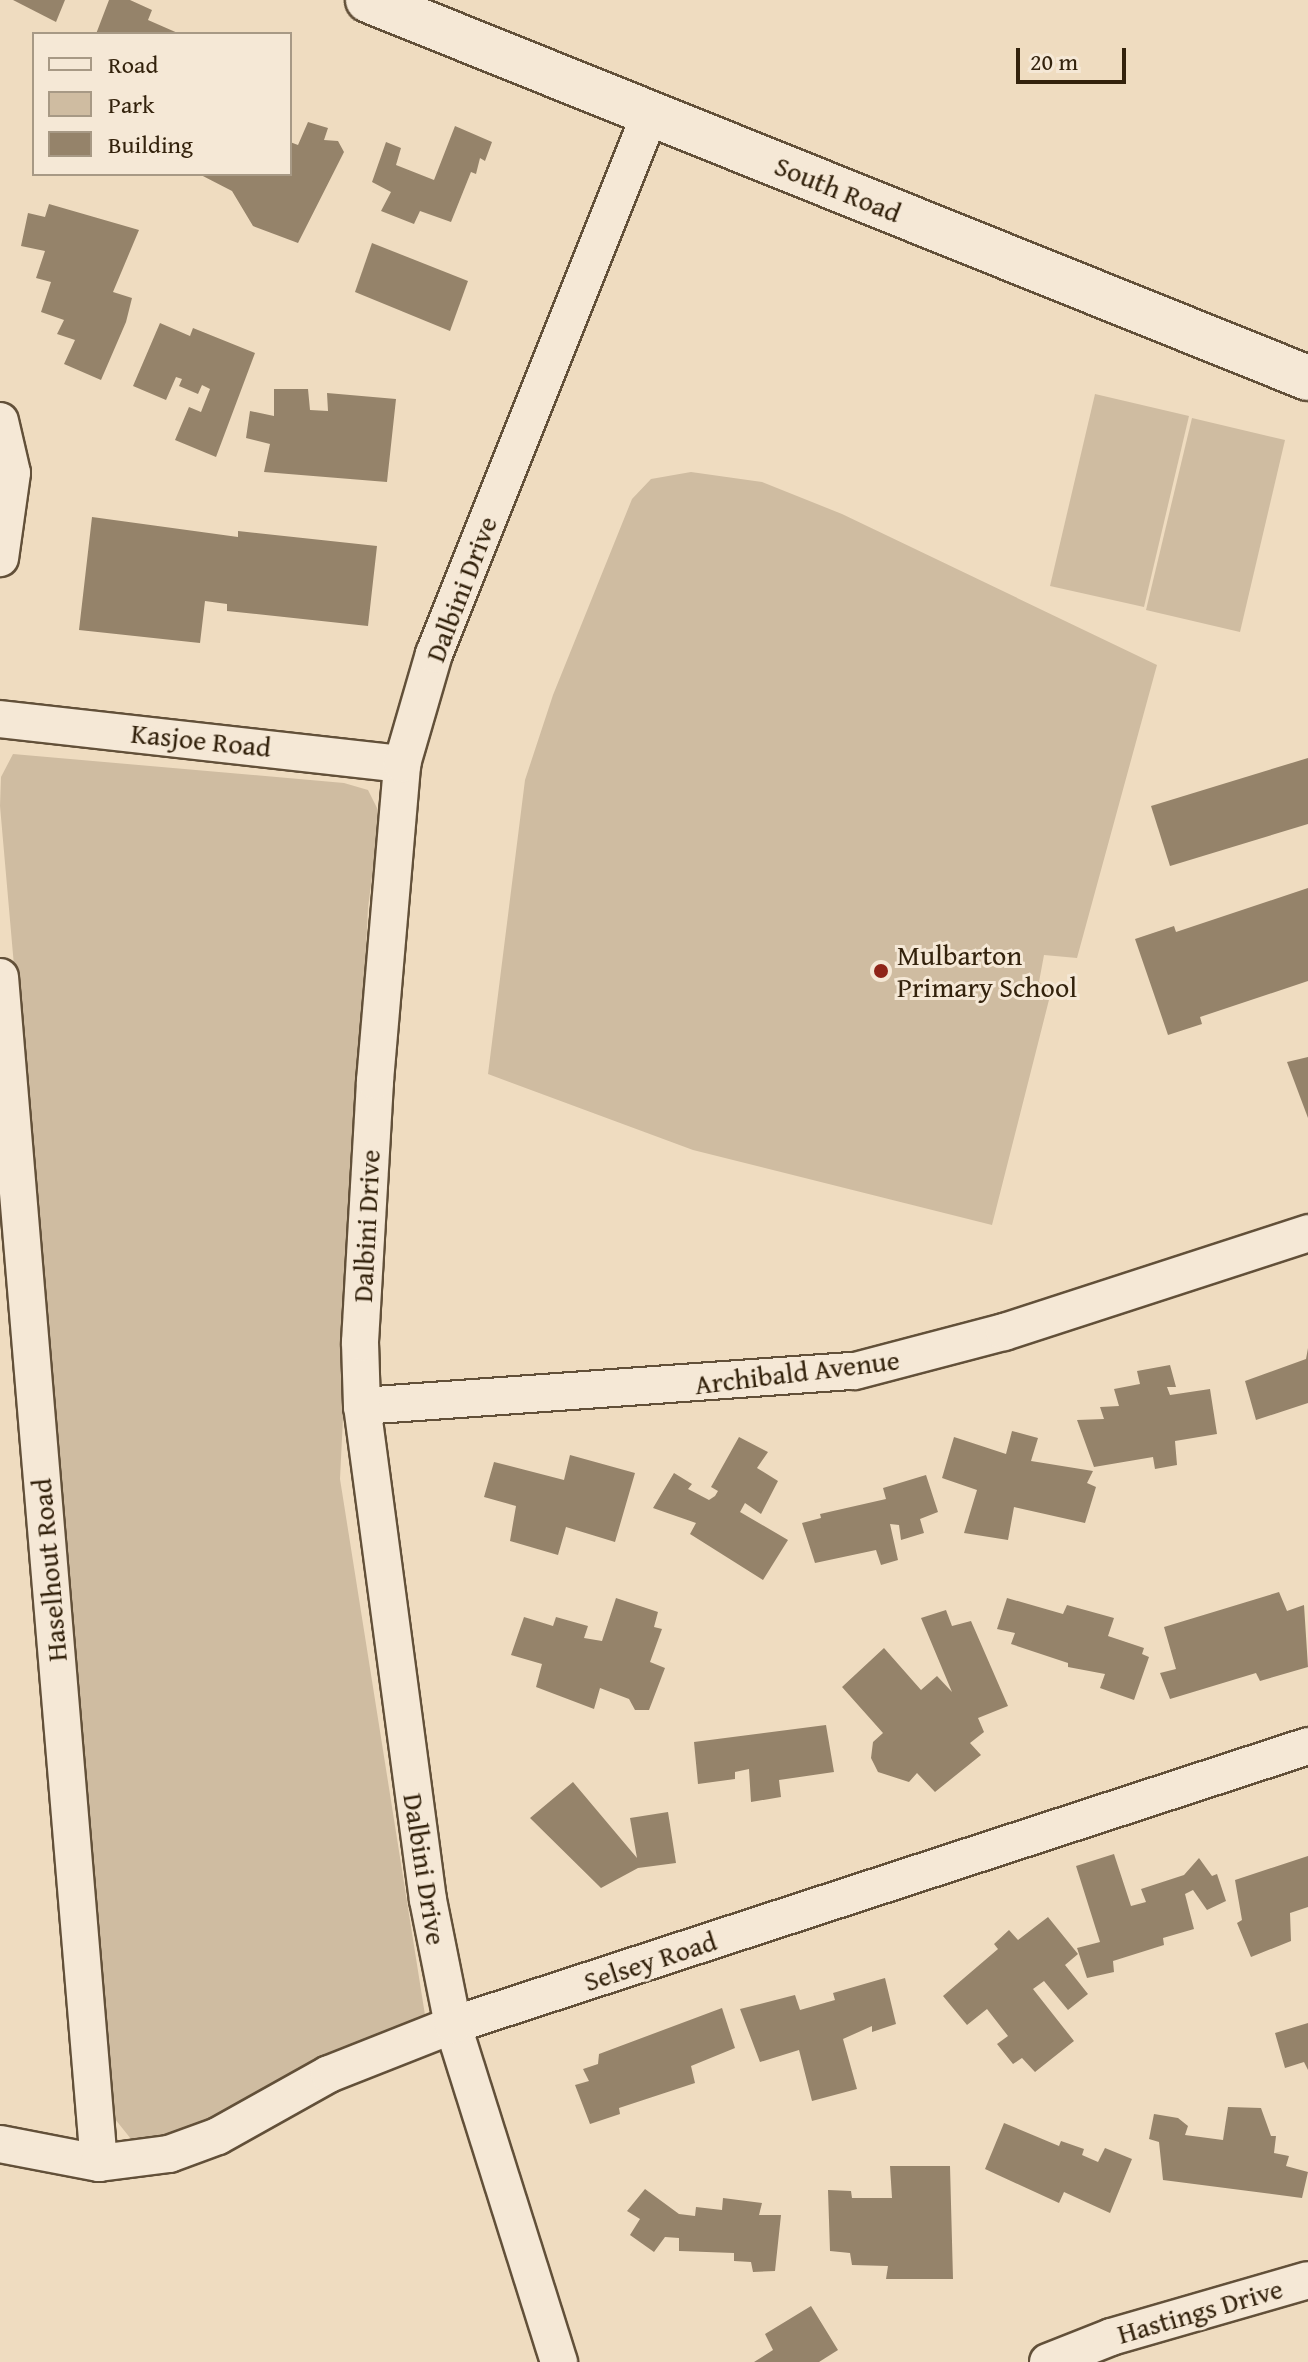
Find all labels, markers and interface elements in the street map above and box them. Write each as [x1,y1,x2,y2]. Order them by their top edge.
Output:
legend [32,32,292,176]
scale bar [1020,32,1130,82]
text: 20 m [1030,44,1078,79]
text: Road [108,47,158,82]
text: Park [108,87,154,122]
text: Building [108,127,193,162]
street label: South Road [770,148,906,230]
street label: Dalbini Drive [418,512,504,666]
street label: Kasjoe Road [129,716,273,764]
place label: Mulbarton Primary School [897,938,1077,1004]
marker: Mulbarton Primary School [872,962,890,980]
street label: Dalbini Drive [345,1149,387,1303]
street label: Archibald Avenue [693,1343,901,1401]
street label: Haselhout Road [24,1477,74,1663]
street label: Dalbini Drive [396,1791,454,1947]
street label: Selsey Road [579,1924,721,1998]
street label: Hastings Drive [1113,2271,1287,2351]

